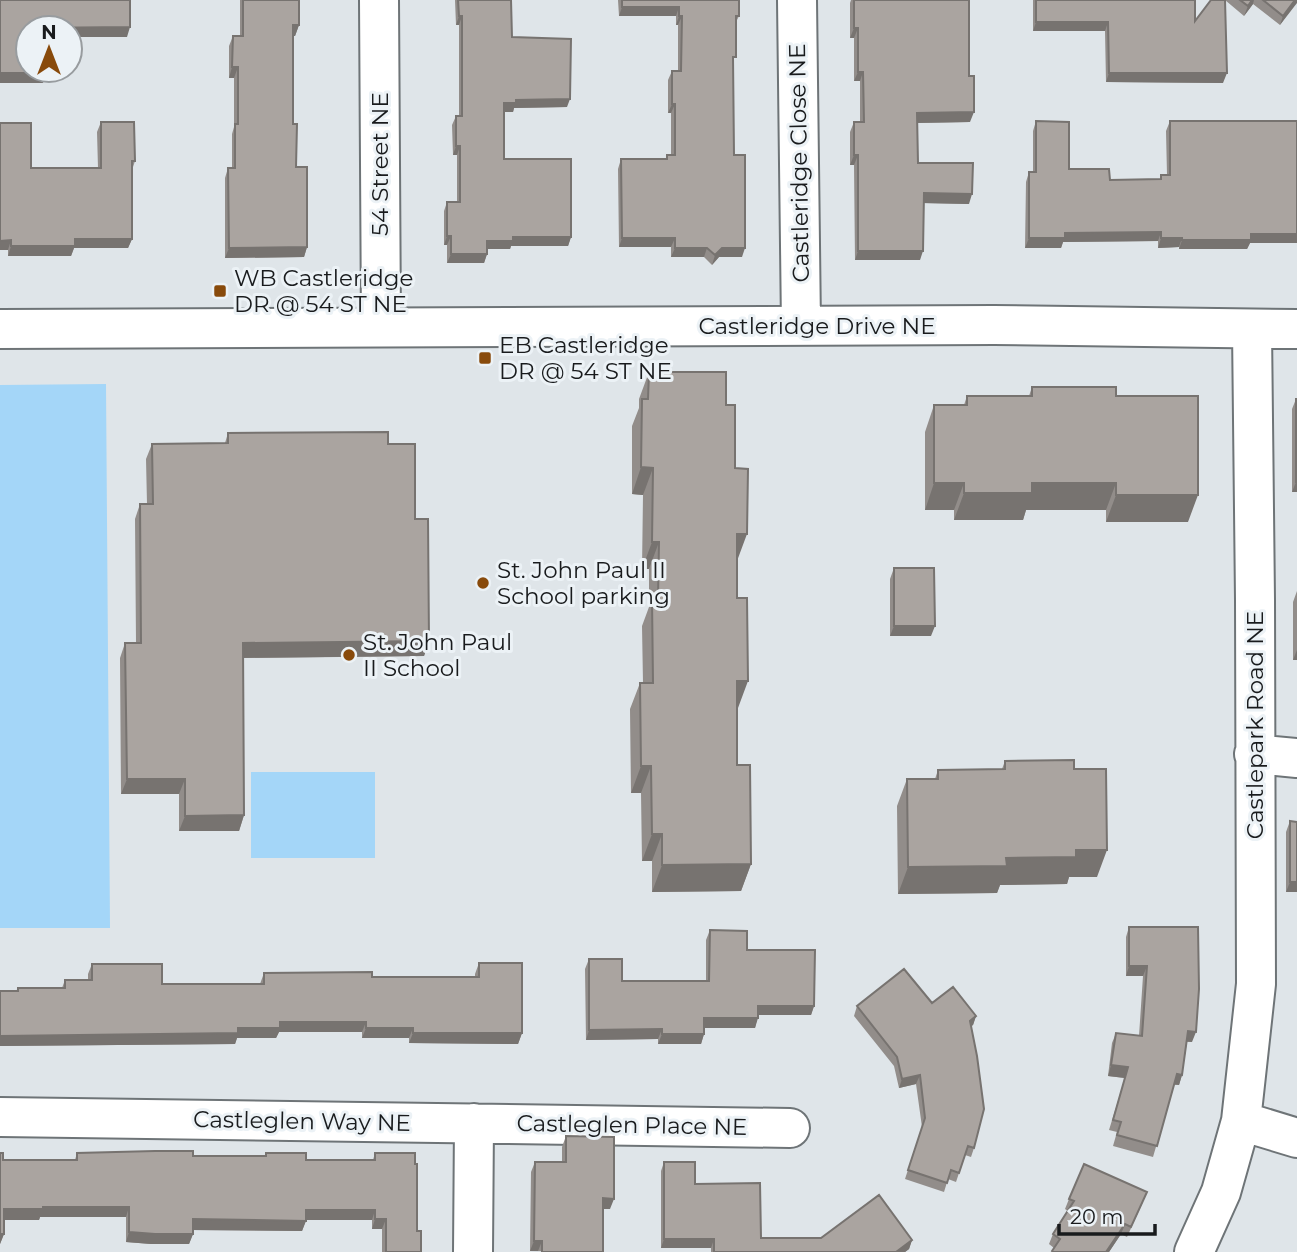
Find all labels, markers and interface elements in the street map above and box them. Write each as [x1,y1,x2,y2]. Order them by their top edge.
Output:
north arrow [14,14,84,84]
text: N [41,21,57,44]
street label: Castleridge Close NE [783,43,815,283]
street label: 54 Street NE [366,92,394,236]
place label: WB Castleridge DR @ 54 ST NE [234,264,413,318]
marker: WB Castleridge DR @ 54 ST NE [212,283,228,299]
street label: Castleridge Drive NE [698,312,936,340]
place label: EB Castleridge DR @ 54 ST NE [499,331,672,385]
marker: EB Castleridge DR @ 54 ST NE [477,350,493,366]
place label: St. John Paul II School parking [497,556,670,610]
marker: St. John Paul II School parking [475,575,491,591]
street label: Castlepark Road NE [1241,611,1269,839]
place label: St. John Paul II School [363,628,512,682]
marker: St. John Paul II School [341,647,357,663]
street label: Castleglen Way NE [193,1105,411,1137]
street label: Castleglen Place NE [516,1109,748,1141]
scale bar [1059,1192,1155,1236]
text: 20 m [1070,1204,1124,1229]

